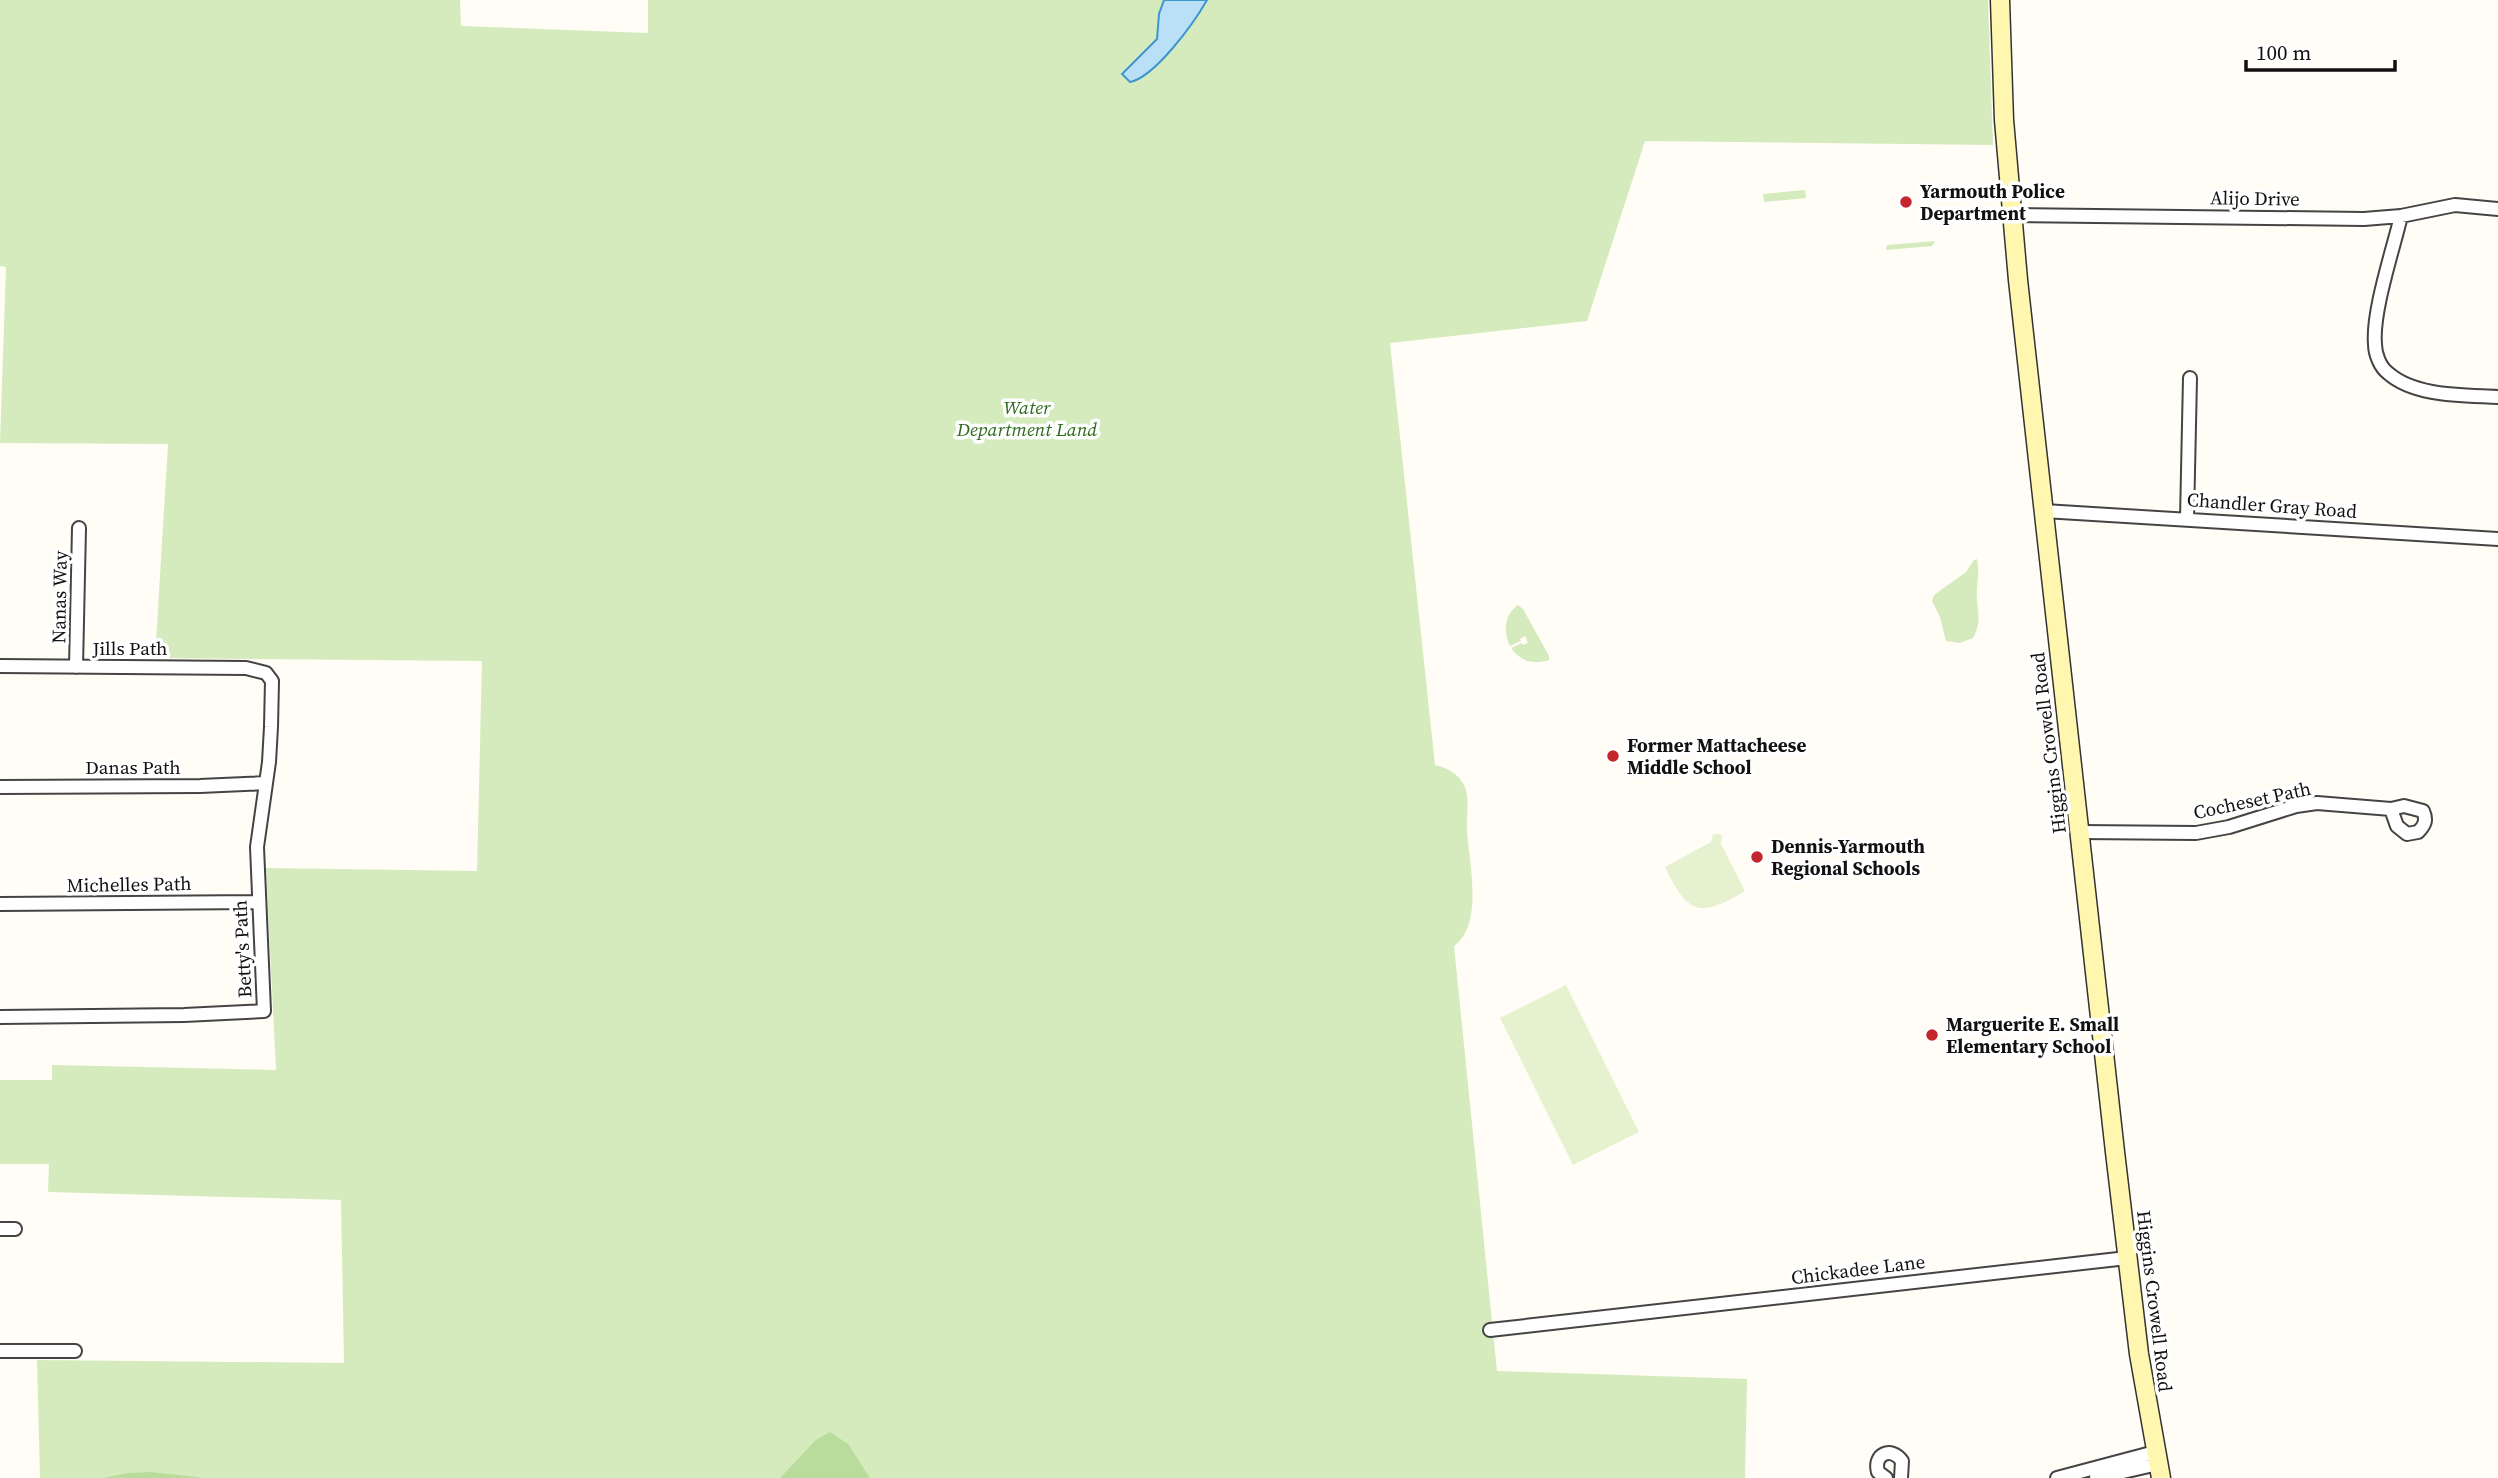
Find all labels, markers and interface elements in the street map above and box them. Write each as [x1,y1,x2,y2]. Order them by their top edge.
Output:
scale bar [2246,28,2395,72]
text: 100 m [2256,38,2311,67]
place label: Yarmouth Police Department [1920,178,2065,226]
street label: Alijo Drive [2210,184,2300,212]
marker: Yarmouth Police Department [1898,194,1914,210]
park label: Water Department Land [956,394,1097,442]
street label: Chandler Gray Road [2186,486,2358,524]
street label: Nanas Way [45,550,73,644]
street label: Jills Path [91,635,168,661]
street label: Higgins Crowell Road [2024,651,2072,835]
place label: Former Mattacheese Middle School [1627,732,1806,780]
marker: Former Mattacheese Middle School [1605,748,1621,764]
street label: Danas Path [85,754,181,780]
street label: Cocheset Path [2191,775,2313,825]
place label: Dennis-Yarmouth Regional Schools [1771,833,1925,881]
marker: Dennis-Yarmouth Regional Schools [1749,849,1765,865]
street label: Michelles Path [66,870,192,898]
street label: Betty's Path [226,899,258,999]
place label: Marguerite E. Small Elementary School [1946,1011,2119,1059]
marker: Marguerite E. Small Elementary School [1924,1027,1940,1043]
street label: Higgins Crowell Road [2131,1209,2179,1393]
street label: Chickadee Lane [1789,1248,1927,1290]

